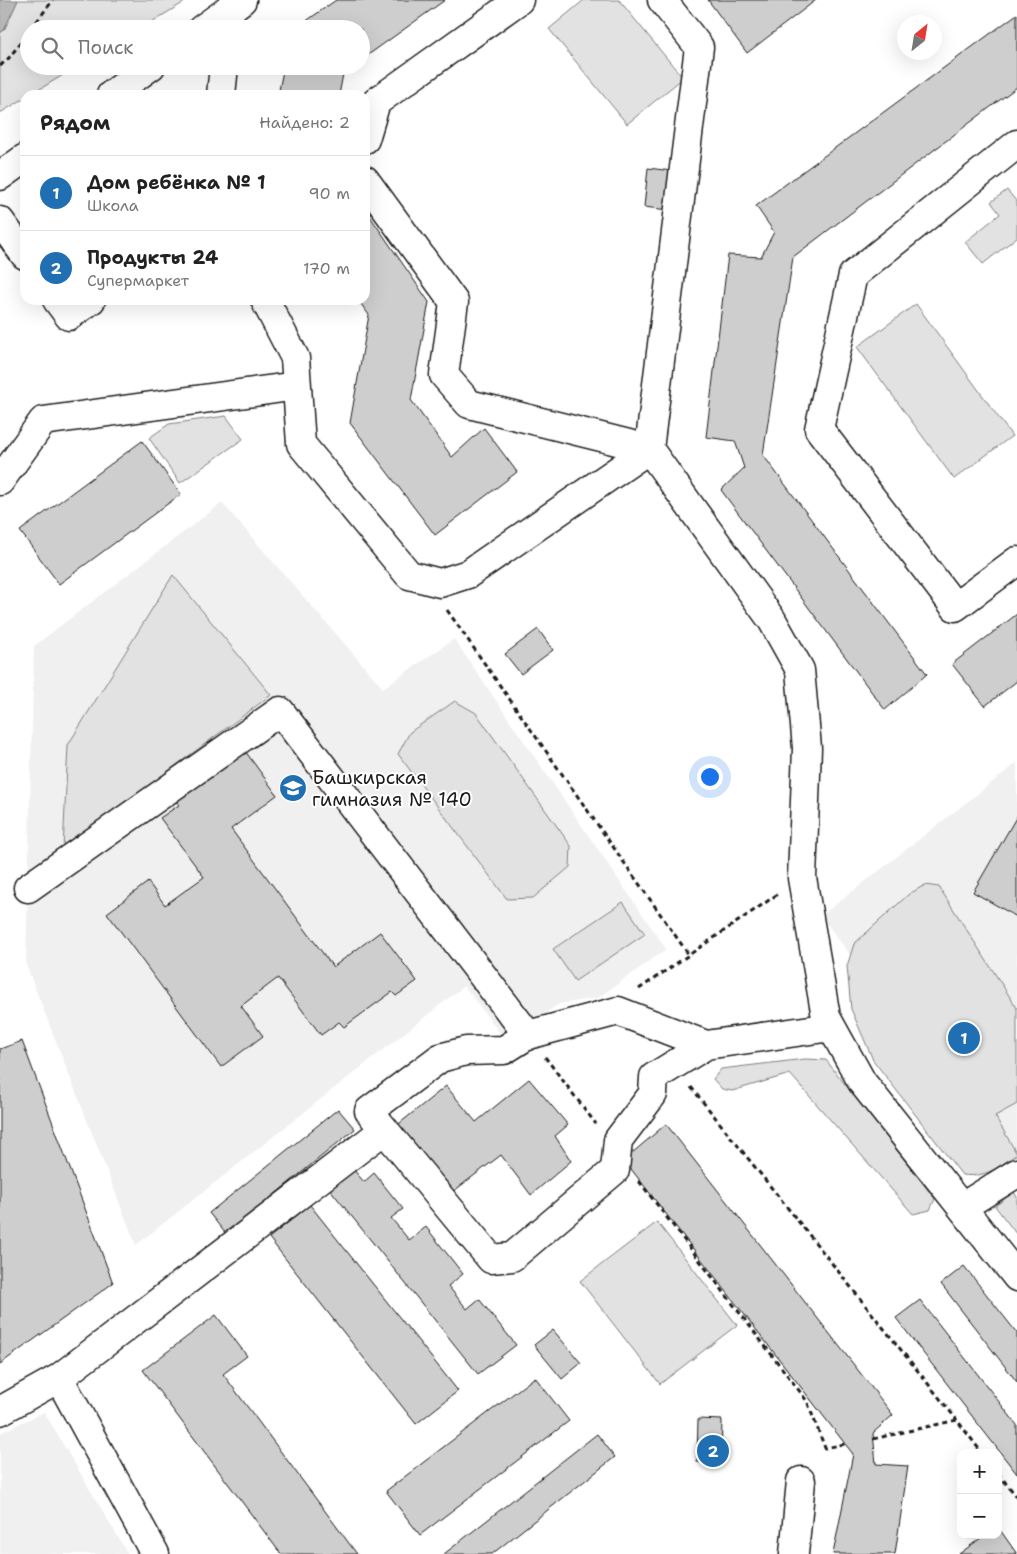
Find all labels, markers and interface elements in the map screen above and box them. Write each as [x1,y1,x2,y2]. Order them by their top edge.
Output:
north arrow [897,15,942,60]
search box [20,20,370,75]
icon: search [38,34,66,62]
text: Поиск [78,35,133,60]
text: Рядом [40,109,110,137]
text: Найдено: 2 [259,112,350,133]
text: Дом ребёнка № 1 [87,170,266,195]
text: 1 [52,183,60,204]
text: 90 m [309,183,350,204]
text: Школа [87,195,139,216]
text: Продукты 24 [87,245,218,270]
text: 2 [50,258,62,279]
text: 170 m [303,258,350,279]
text: Супермаркет [87,270,189,291]
your location [697,764,723,790]
place label: Башкирская гимназия № 140 [312,765,472,812]
school or university icon: Башкирская гимназия № 140 [278,773,308,803]
pin: 1 [948,1019,980,1057]
pin: 2 [697,1432,729,1470]
map controls [957,1449,1002,1539]
button: + [957,1449,1002,1494]
button: − [957,1494,1002,1539]

